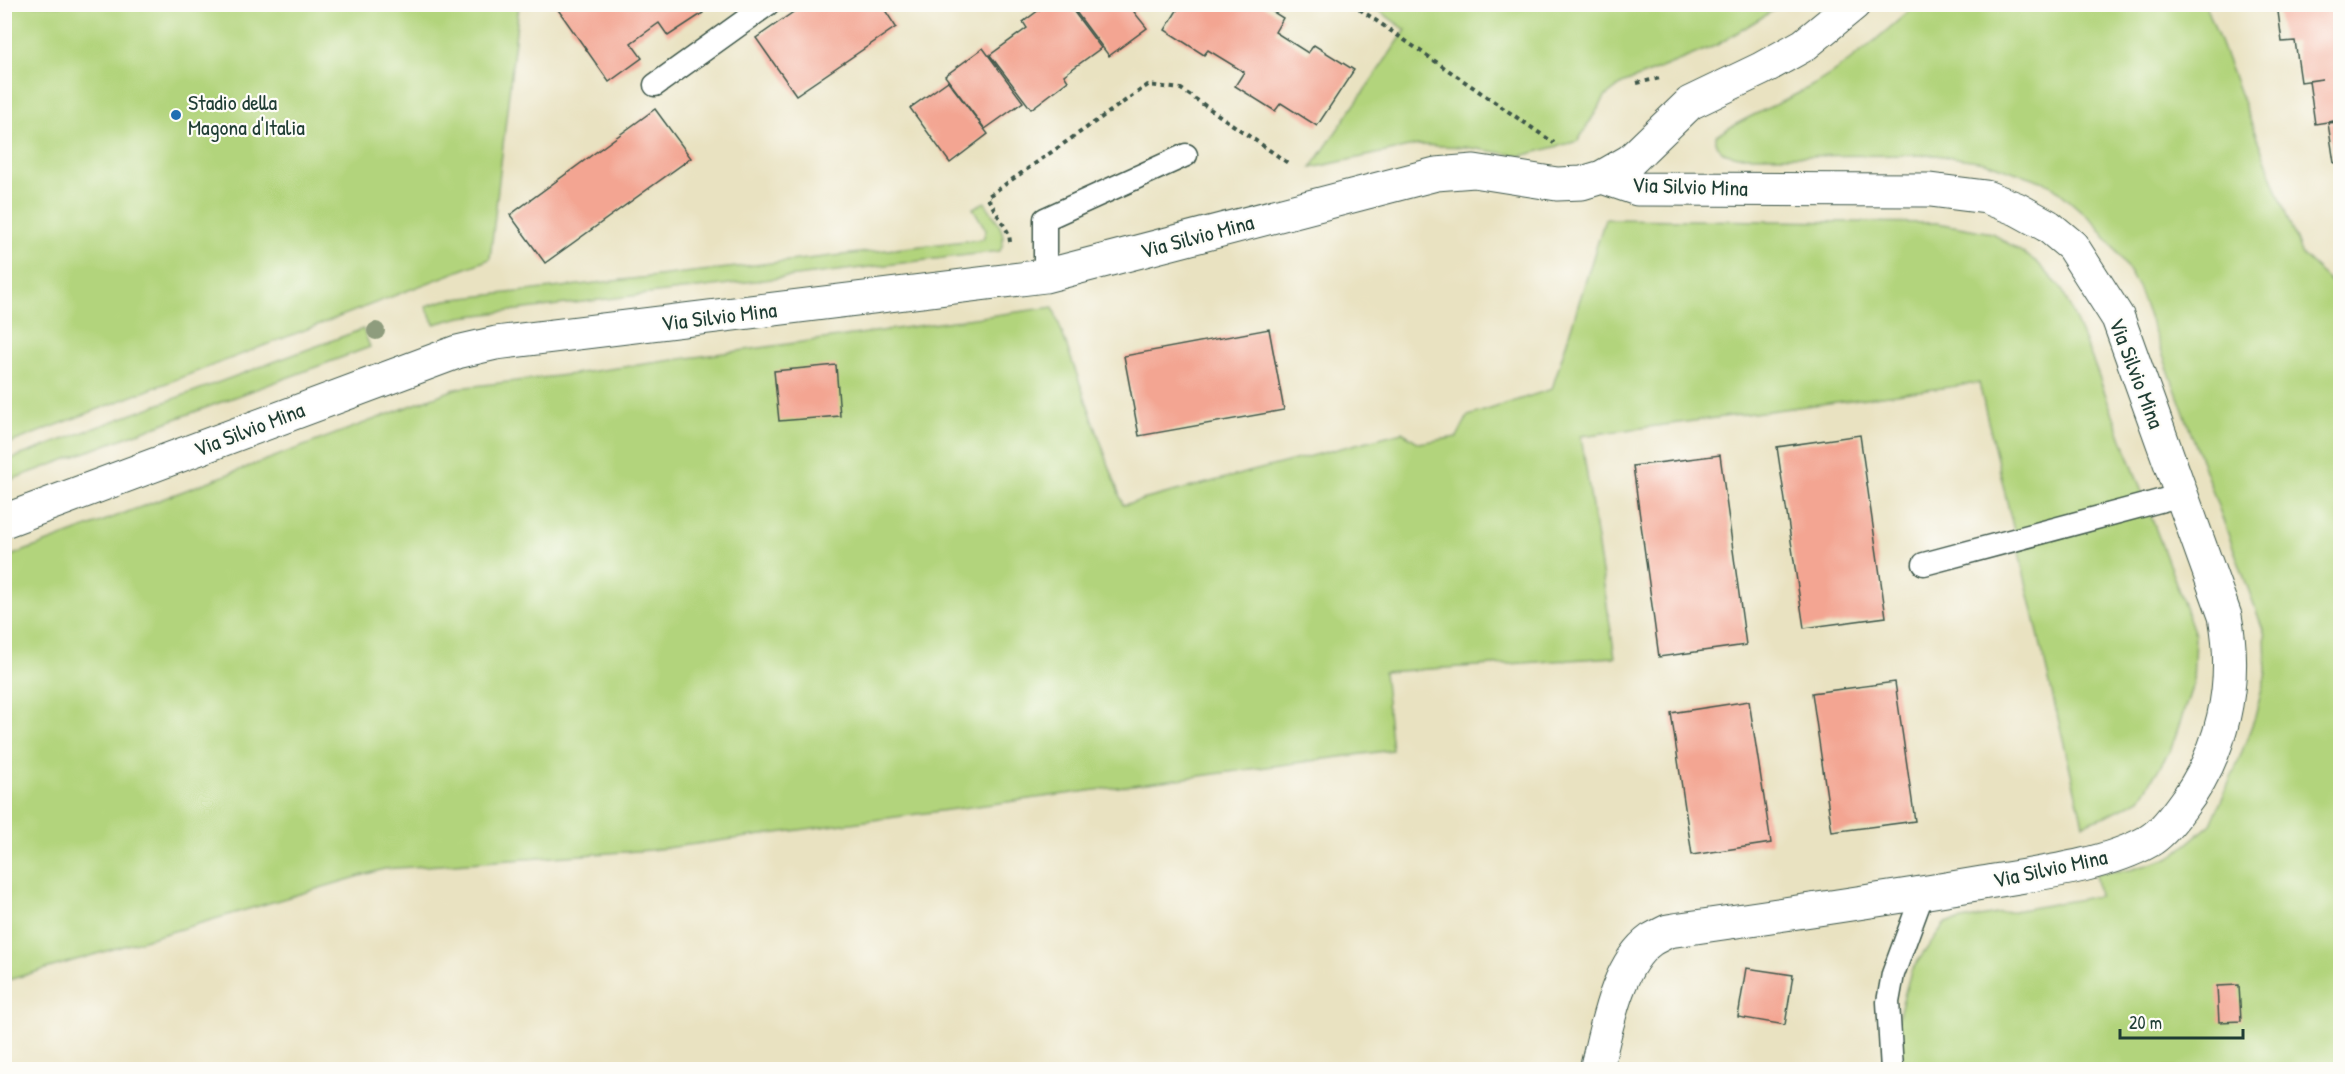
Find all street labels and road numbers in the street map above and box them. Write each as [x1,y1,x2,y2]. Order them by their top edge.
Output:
street label: Via Silvio Mina [1631,169,1749,203]
street label: Via Silvio Mina [1137,206,1257,266]
street label: Via Silvio Mina [660,294,779,338]
street label: Via Silvio Mina [2102,313,2172,433]
street label: Via Silvio Mina [189,394,309,464]
street label: Via Silvio Mina [1990,841,2110,895]

